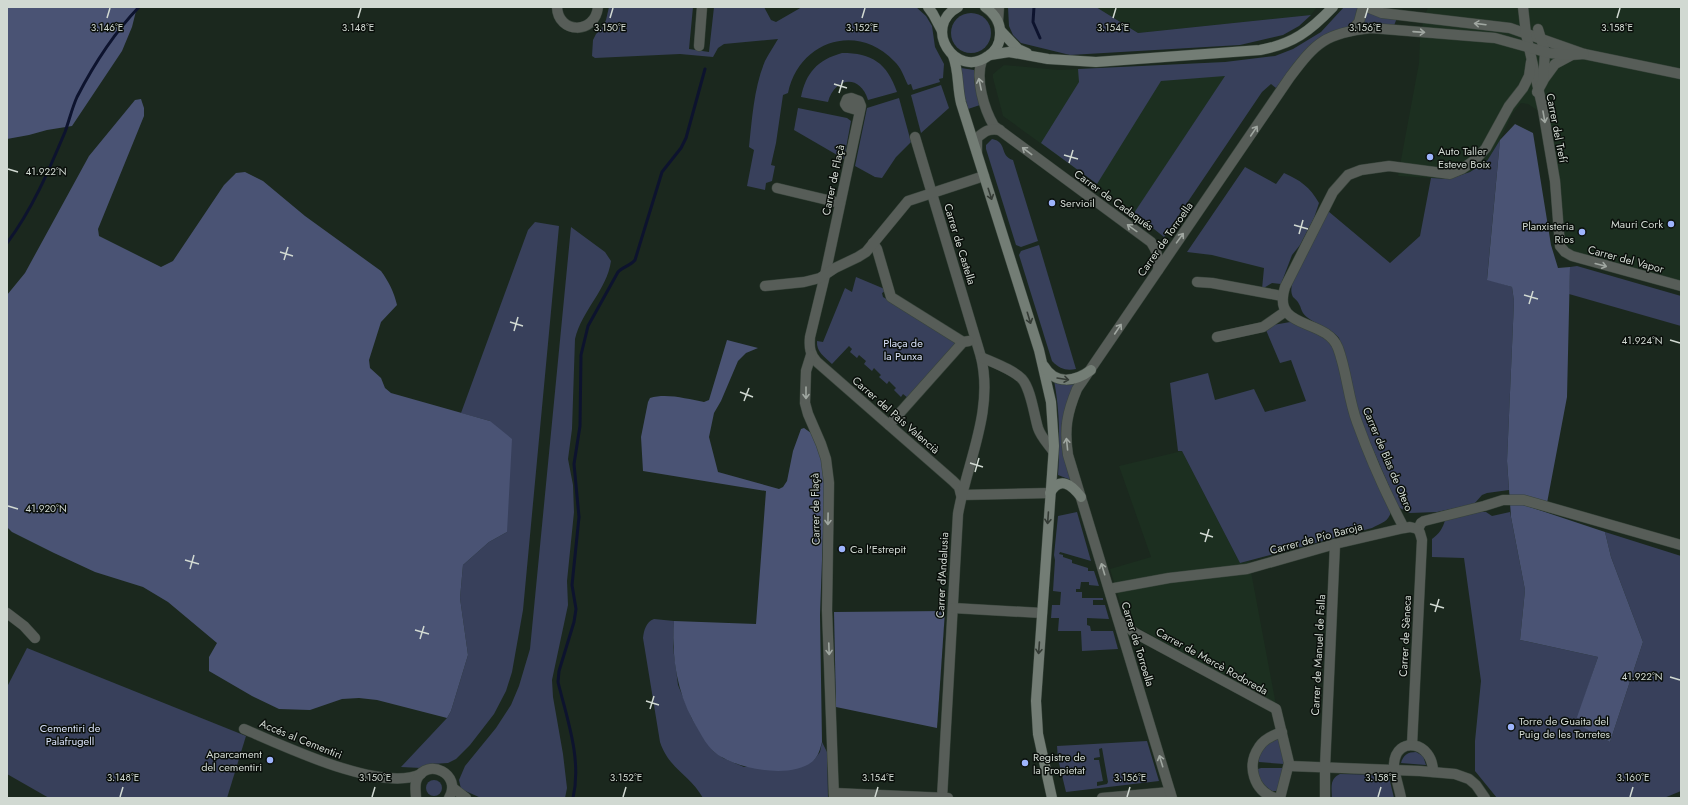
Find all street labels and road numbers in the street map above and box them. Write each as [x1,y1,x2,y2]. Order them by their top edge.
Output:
street label: Carrer del Trefí [1542,92,1572,165]
street label: Carrer de Flaçà [818,143,848,217]
street label: Carrer de Cadaqués [1071,166,1157,235]
street label: Carrer de Torroella [1133,199,1197,279]
street label: Carrer de Castella [940,201,980,287]
street label: Carrer del Vapor [1586,241,1666,277]
street label: Carrer del País Valencià [849,372,943,458]
street label: Carrer de Blas de Otero [1359,404,1417,514]
street label: Carrer de Flaçà [806,473,824,545]
street label: Carrer de Pío Baroja [1268,518,1364,558]
street label: Carrer d'Andalusia [932,532,952,618]
street label: Carrer de Manuel de Falla [1307,594,1329,716]
street label: Carrer de Sèneca [1395,595,1415,677]
street label: Carrer de Torroella [1118,600,1158,688]
street label: Carrer de Mercè Rodoreda [1153,623,1271,699]
street label: Accés al Cementiri [257,715,345,763]

